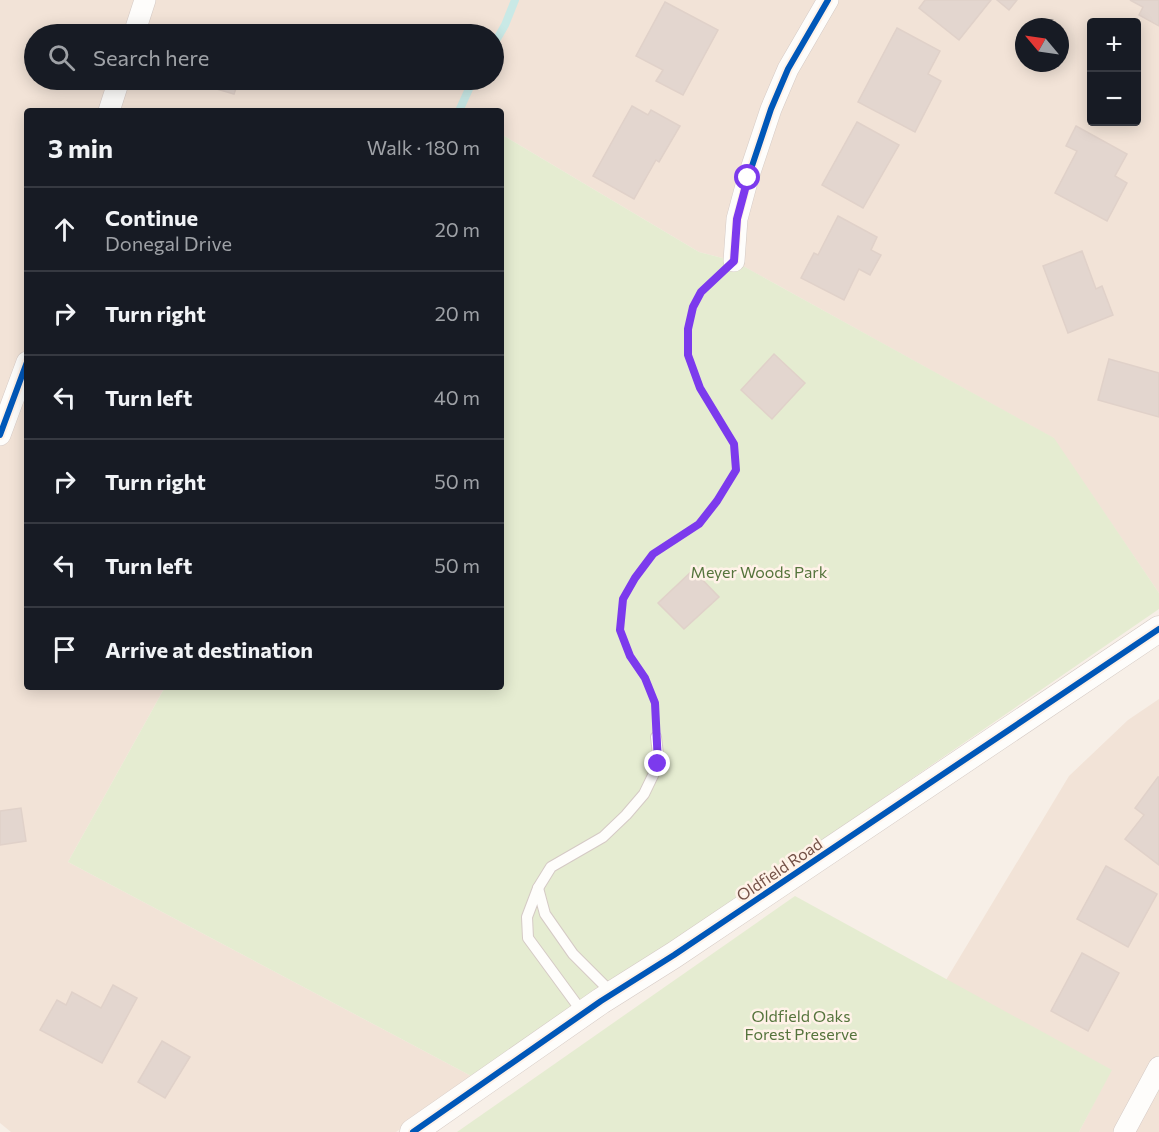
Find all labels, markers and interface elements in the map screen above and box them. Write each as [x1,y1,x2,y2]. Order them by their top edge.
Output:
north arrow [1015,18,1069,72]
map controls [1087,18,1141,126]
button: + [1087,18,1141,72]
search box [24,24,504,90]
icon: search [45,41,78,74]
text: Search here [93,44,209,71]
button: − [1087,72,1141,126]
text: 3 min [48,132,113,163]
text: Walk · 180 m [367,135,480,159]
route start [734,164,760,190]
text: Continue [105,204,198,231]
icon: ahead [48,213,81,246]
text: 20 m [435,217,480,241]
text: Donegal Drive [105,231,232,255]
icon: right [48,297,81,330]
text: Turn right [105,300,206,327]
text: 20 m [435,301,480,325]
icon: left [48,381,81,414]
text: Turn left [105,384,192,411]
text: 40 m [434,385,480,409]
icon: right [48,465,81,498]
text: Turn right [105,468,206,495]
text: 50 m [434,469,480,493]
icon: left [48,549,81,582]
text: Turn left [105,552,192,579]
text: 50 m [434,553,480,577]
park label: Meyer Woods Park [691,562,828,581]
icon: arrive [48,633,81,666]
text: Arrive at destination [105,636,313,663]
route end [644,750,670,776]
street label: Oldfield Road [733,833,825,905]
park label: Oldfield Oaks Forest Preserve [745,1006,857,1043]

